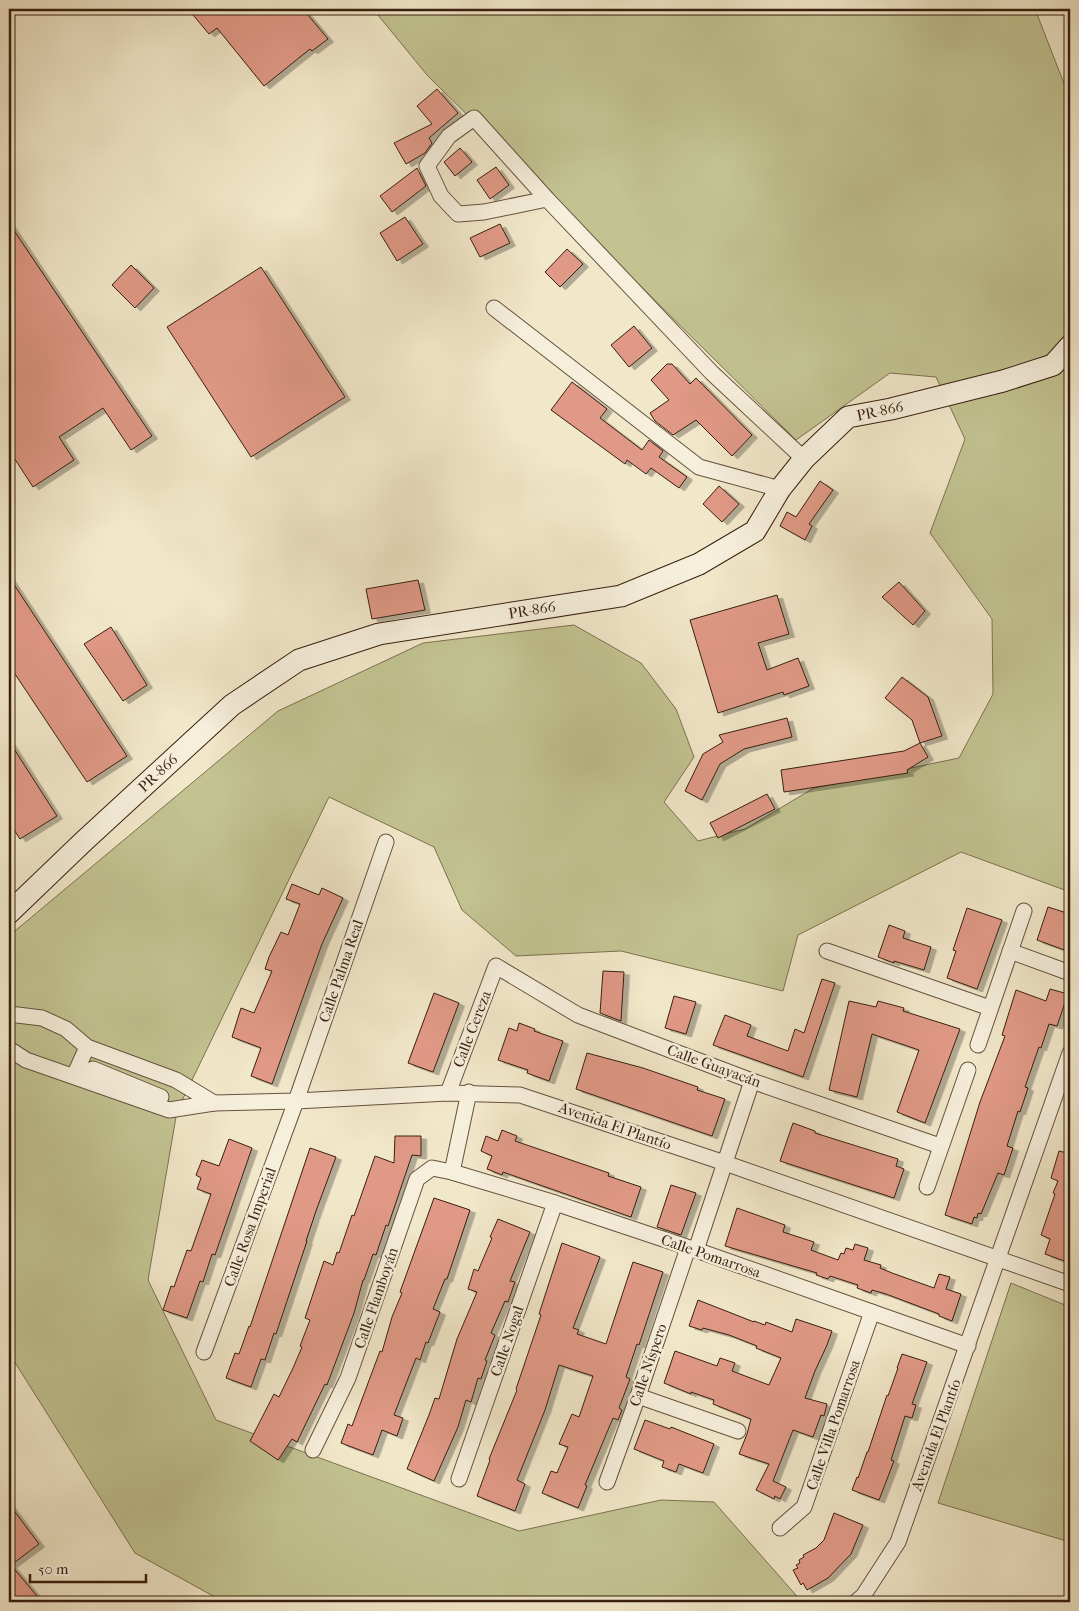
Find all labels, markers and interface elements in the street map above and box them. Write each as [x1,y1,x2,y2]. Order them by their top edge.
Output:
street label: PR-866 [855,397,906,425]
street label: PR-866 [507,597,558,623]
street label: PR-866 [134,750,182,796]
street label: Calle Palma Real [315,917,367,1025]
street label: Calle Cereza [449,987,495,1070]
street label: Calle Guayacán [665,1041,764,1091]
street label: Avenida El Plantío [555,1098,674,1154]
street label: Calle Rosa Imperial [220,1165,280,1289]
street label: Calle Pomarrosa [659,1231,764,1282]
street label: Calle Flamboyán [350,1245,402,1351]
street label: Calle Nogal [486,1303,528,1379]
street label: Calle Níspero [625,1321,671,1409]
street label: Calle Villa Pomarrosa [802,1356,864,1493]
street label: Avenida El Plantío [907,1376,965,1494]
scale bar [30,1551,146,1583]
text: 50 m [38,1560,69,1578]

